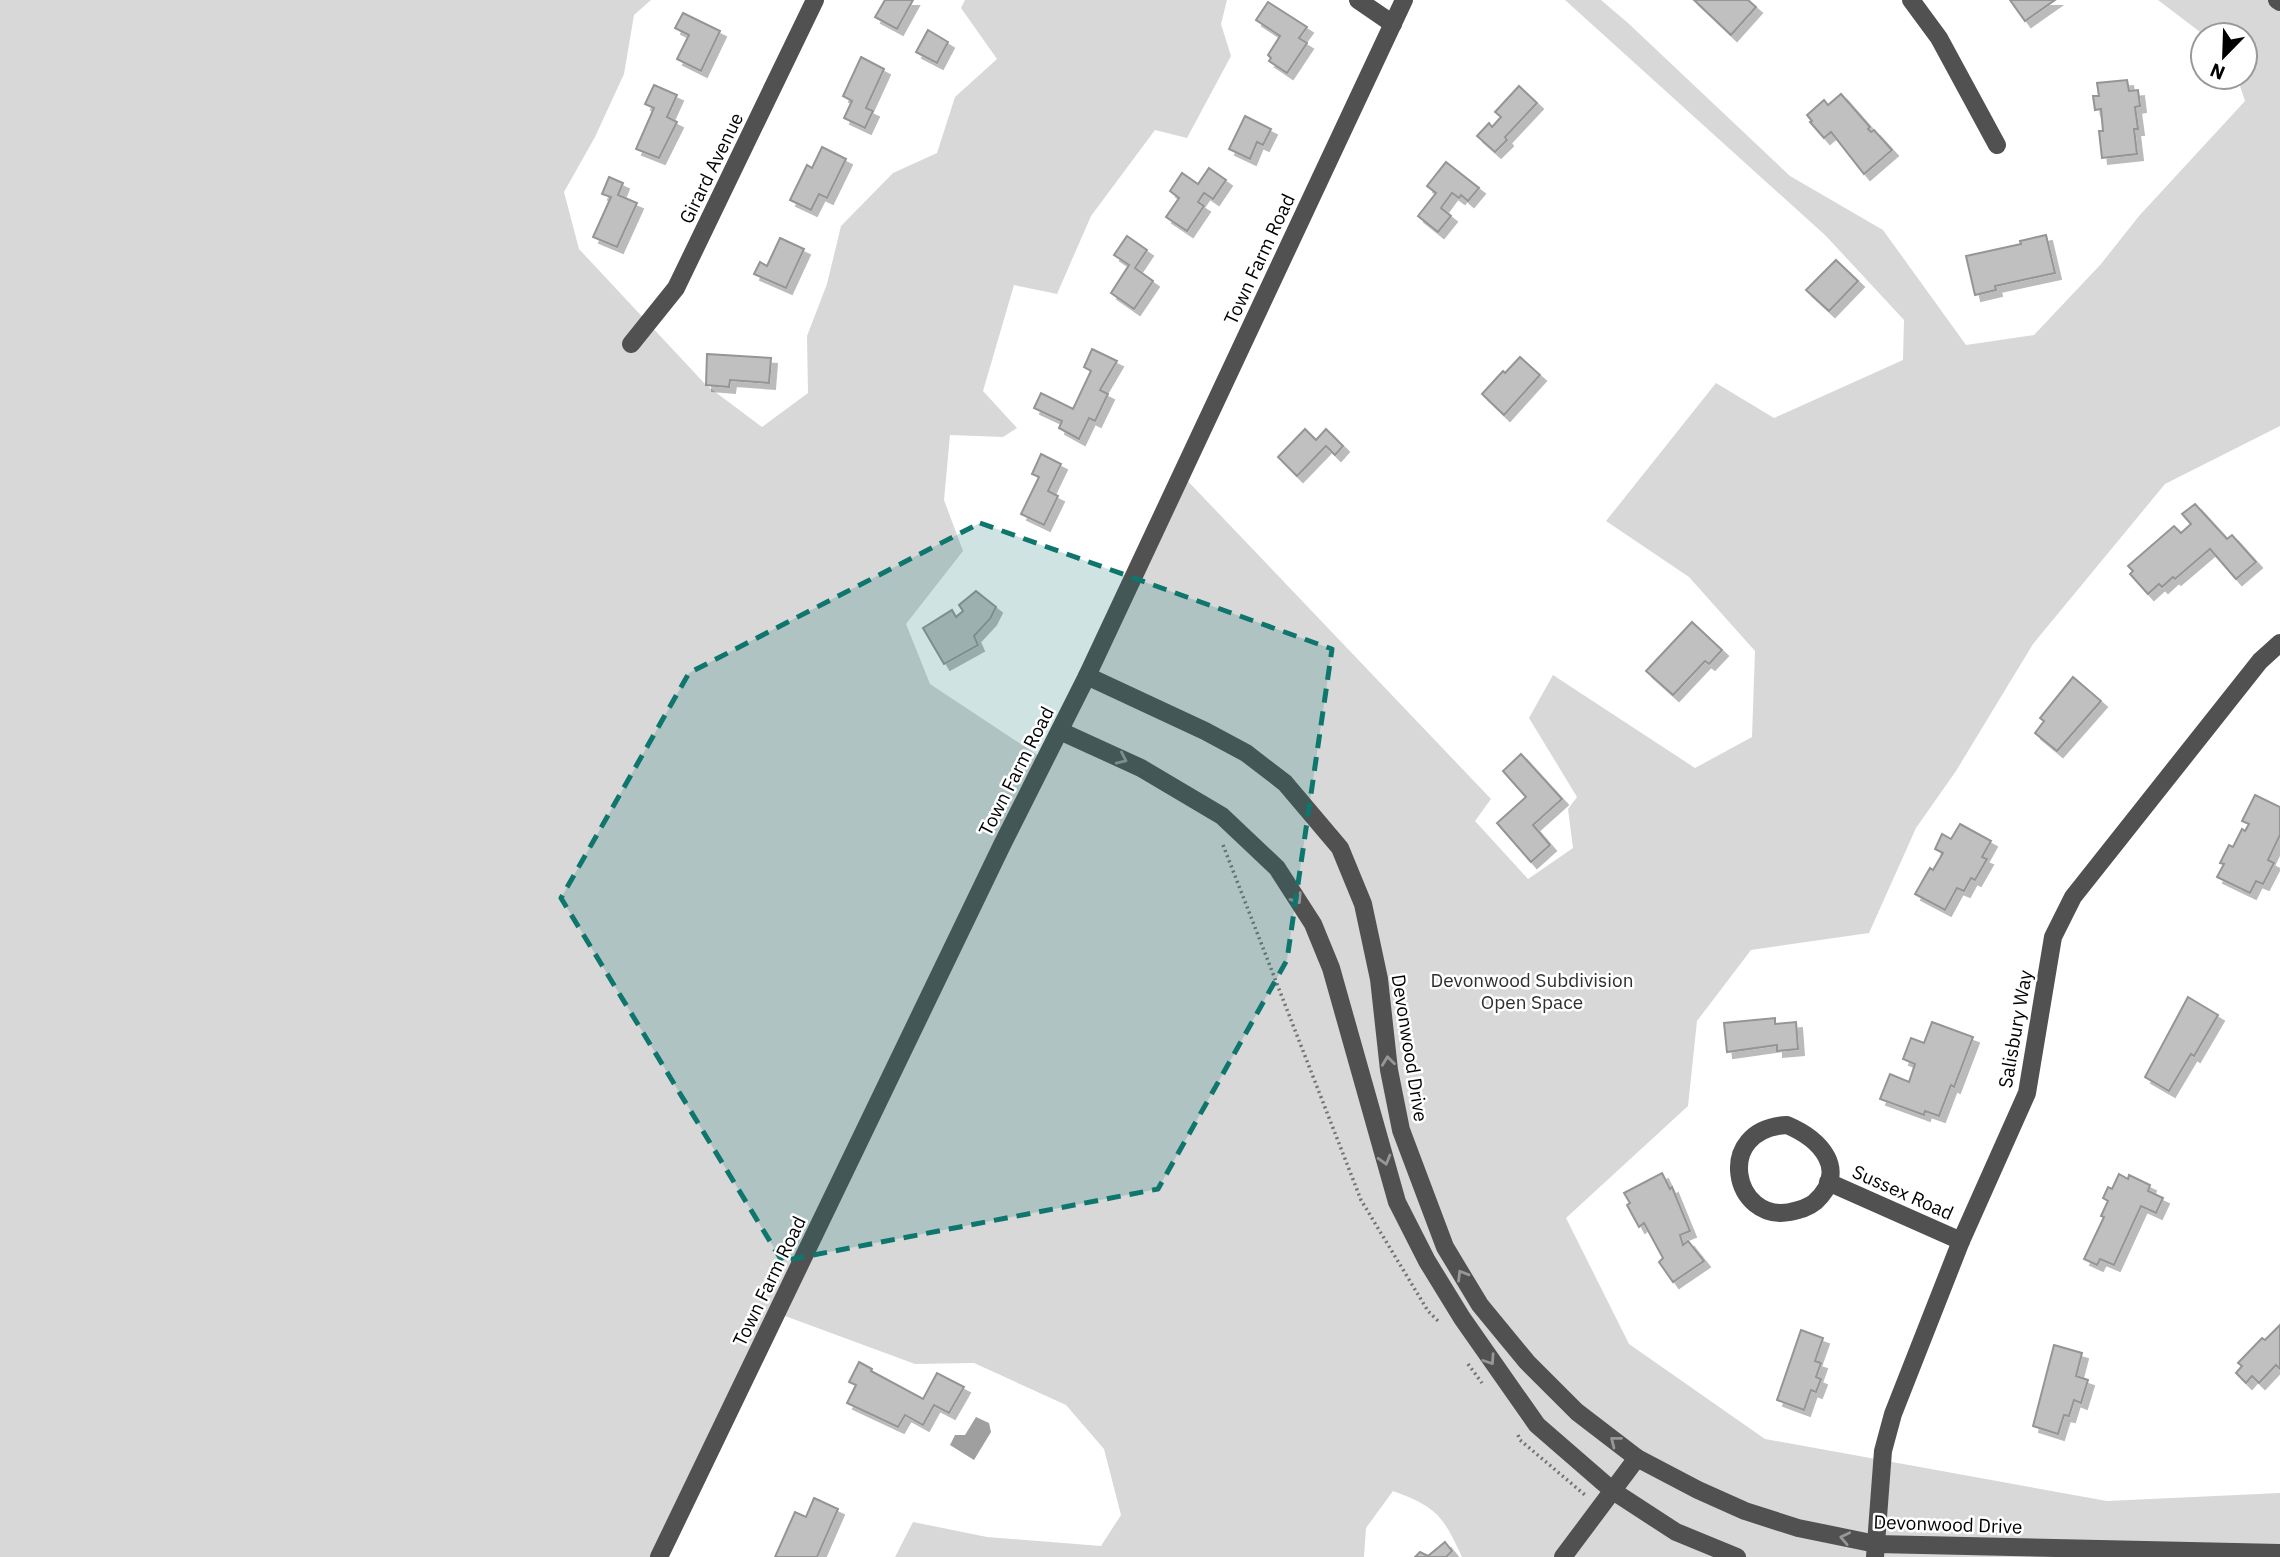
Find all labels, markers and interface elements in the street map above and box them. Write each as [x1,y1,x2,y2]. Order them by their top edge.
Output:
north arrow [2189,21,2259,91]
text: N [2206,58,2228,85]
street label: Girard Avenue [674,108,748,228]
street label: Town Farm Road [1218,190,1300,328]
street label: Town Farm Road [973,702,1059,840]
one-way arrow [1115,751,1127,765]
one-way arrow [1289,891,1301,904]
park label: Devonwood Subdivision Open Space [1431,968,1634,1014]
street label: Salisbury Way [1993,968,2037,1090]
street label: Devonwood Drive [1386,973,1434,1123]
one-way arrow [1381,1055,1396,1067]
one-way arrow [1377,1154,1392,1166]
street label: Sussex Road [1849,1159,1957,1225]
street label: Town Farm Road [727,1212,811,1350]
one-way arrow [1457,1269,1470,1282]
one-way arrow [1482,1353,1495,1366]
one-way arrow [1610,1437,1623,1449]
street label: Devonwood Drive [1873,1509,2023,1539]
one-way arrow [1839,1531,1851,1546]

